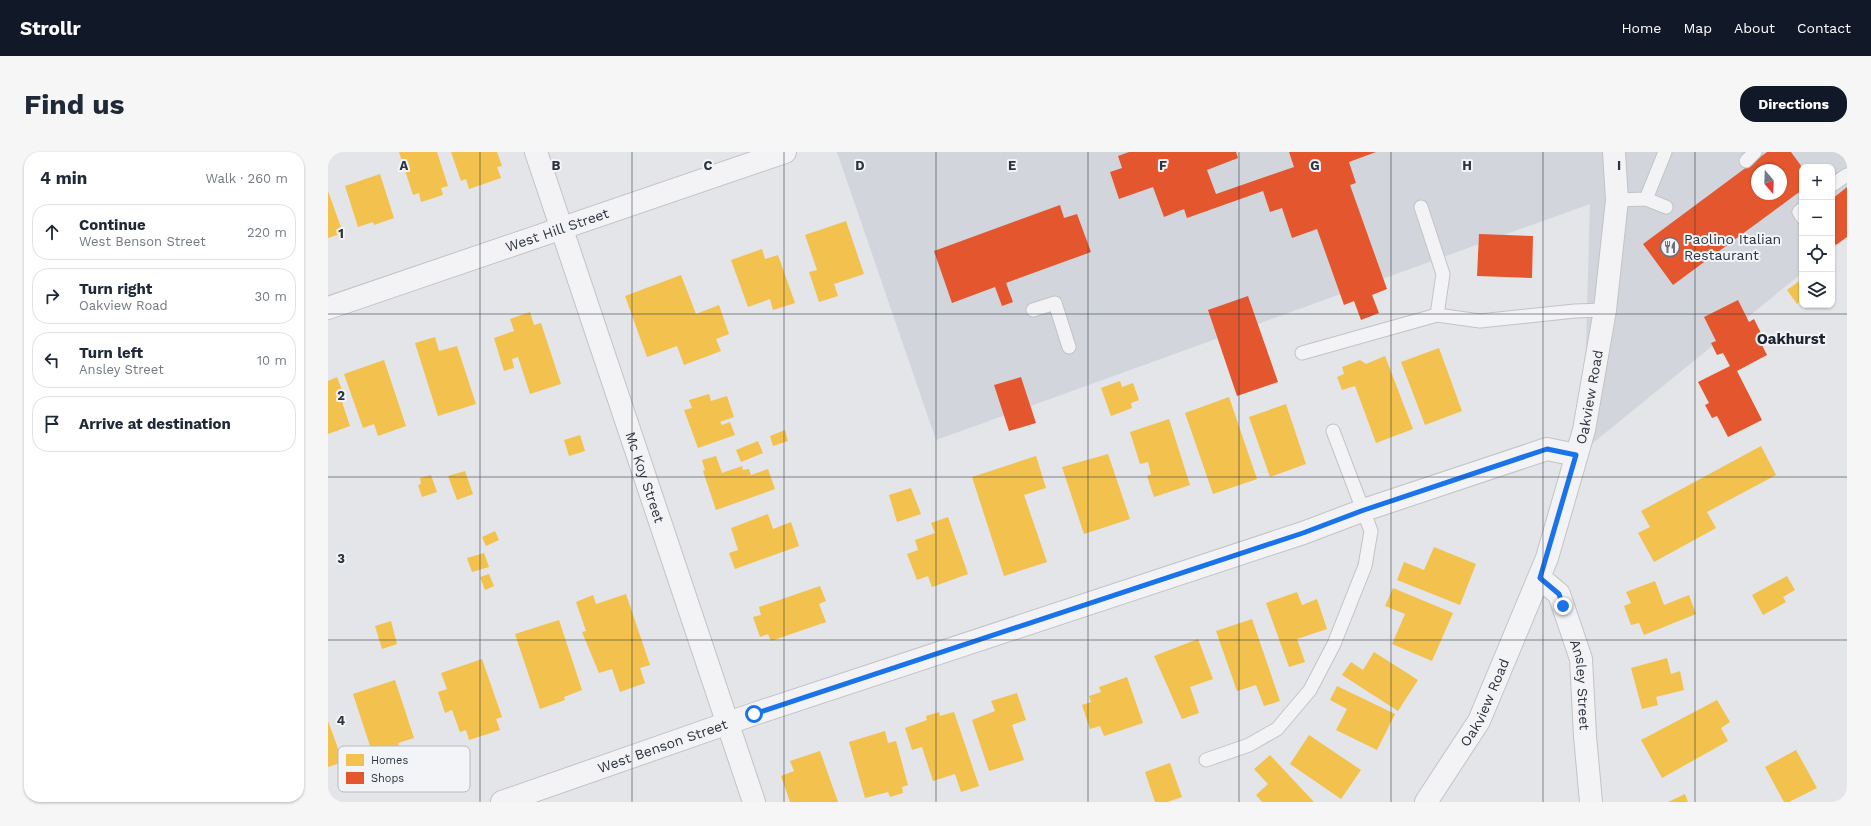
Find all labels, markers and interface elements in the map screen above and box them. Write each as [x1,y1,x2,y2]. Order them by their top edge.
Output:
text: Strollr [20,17,81,40]
text: Home [1621,20,1661,36]
text: Map [1683,20,1712,36]
text: About [1734,20,1775,36]
text: Contact [1797,20,1851,36]
button: Directions [1740,86,1847,122]
text: Find us [24,88,124,121]
text: A [400,158,409,173]
text: B [552,158,561,173]
text: C [704,158,713,173]
text: D [855,158,865,173]
text: E [1008,158,1016,173]
text: F [1159,158,1167,173]
text: G [1310,158,1320,173]
text: H [1462,158,1472,173]
text: I [1617,158,1621,173]
north arrow [1751,164,1787,200]
map controls [1799,164,1835,308]
button: + [1799,164,1835,200]
text: 4 min [40,168,87,188]
text: Walk · 260 m [205,171,288,186]
button: − [1799,200,1835,236]
street label: West Hill Street [503,205,611,255]
text: Continue [79,216,146,234]
icon: ahead [41,221,63,243]
text: 220 m [247,225,287,240]
text: 1 [338,226,344,241]
place label: Paolino Italian Restaurant [1684,231,1781,263]
text: West Benson Street [79,234,206,249]
restaurant icon: Paolino Italian Restaurant [1659,236,1681,258]
button: locate [1799,236,1835,272]
button: layers [1799,272,1835,308]
text: Turn right [79,280,152,298]
icon: right [41,285,63,307]
text: 30 m [255,289,287,304]
text: Oakview Road [79,298,168,313]
district label: Oakhurst [1757,330,1826,348]
text: Turn left [79,344,143,362]
icon: left [41,349,63,371]
street label: Oakview Road [1572,349,1606,446]
text: 10 m [257,353,287,368]
text: Ansley Street [79,362,164,377]
text: 2 [337,388,345,403]
icon: arrive [41,413,63,435]
text: Arrive at destination [79,415,231,433]
street label: Mc Koy Street [622,430,668,525]
text: 3 [337,551,345,566]
route end [1554,597,1572,615]
street label: Ansley Street [1567,637,1593,731]
street label: Oakview Road [1457,656,1512,749]
route start [745,705,763,723]
text: 4 [337,713,346,728]
street label: West Benson Street [595,716,730,776]
legend [338,746,470,792]
text: Homes [371,754,408,767]
text: Shops [371,772,404,785]

